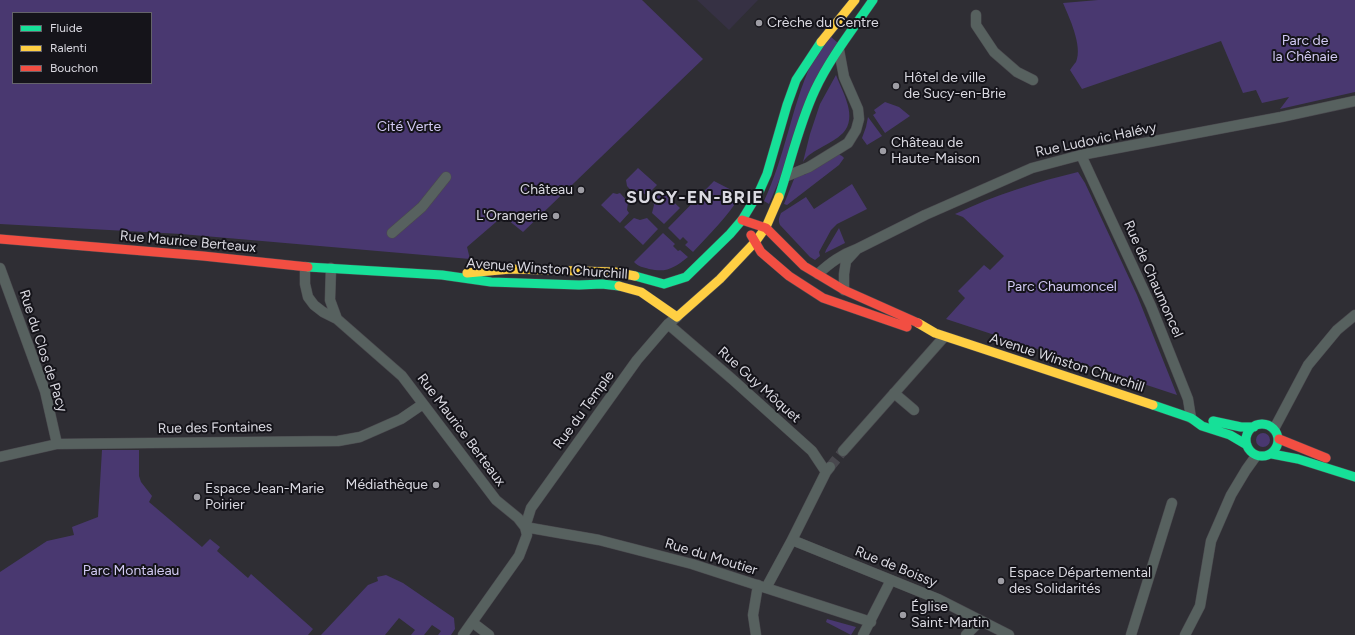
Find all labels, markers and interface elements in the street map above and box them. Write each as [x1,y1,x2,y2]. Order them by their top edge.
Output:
legend [12,12,152,84]
place label: Crèche du Centre [767,15,879,31]
marker: Crèche du Centre [754,18,764,28]
text: Fluide [50,21,82,35]
park label: Parc de la Chênaie [1272,33,1338,66]
text: Ralenti [50,41,87,55]
text: Bouchon [50,61,98,75]
place label: Hôtel de ville de Sucy-en-Brie [904,70,1006,102]
marker: Hôtel de ville de Sucy-en-Brie [891,81,901,91]
park label: Cité Verte [377,119,441,135]
street label: Rue Ludovic Halévy [1034,119,1158,161]
place label: Château de Haute-Maison [891,135,980,168]
marker: Château de Haute-Maison [878,146,888,156]
place label: Château [520,182,573,198]
marker: Château [576,185,586,195]
district label: SUCY-EN-BRIE [626,187,764,209]
place label: L'Orangerie [476,208,548,224]
marker: L'Orangerie [551,211,561,221]
street label: Rue de Chaumoncel [1120,218,1186,340]
street label: Rue Maurice Berteaux [119,228,257,256]
street label: Avenue Winston Churchill [466,255,628,283]
park label: Parc Chaumoncel [1007,279,1117,295]
street label: Rue du Clos de Pacy [15,288,71,414]
street label: Avenue Winston Churchill [988,330,1146,396]
street label: Rue Guy Môquet [714,343,804,427]
street label: Rue du Temple [550,368,618,452]
street label: Rue Maurice Berteaux [413,370,509,490]
street label: Rue des Fontaines [158,419,272,437]
place label: Médiathèque [346,477,428,493]
marker: Médiathèque [431,480,441,490]
place label: Espace Jean-Marie Poirier [205,481,324,514]
marker: Espace Jean-Marie Poirier [192,492,202,502]
street label: Rue du Moutier [663,535,759,579]
street label: Rue de Boissy [852,543,940,591]
park label: Parc Montaleau [83,563,179,579]
place label: Espace Départemental des Solidarités [1009,565,1151,598]
marker: Espace Départemental des Solidarités [996,576,1006,586]
place label: Église Saint-Martin [911,599,989,632]
marker: Église Saint-Martin [898,610,908,620]

